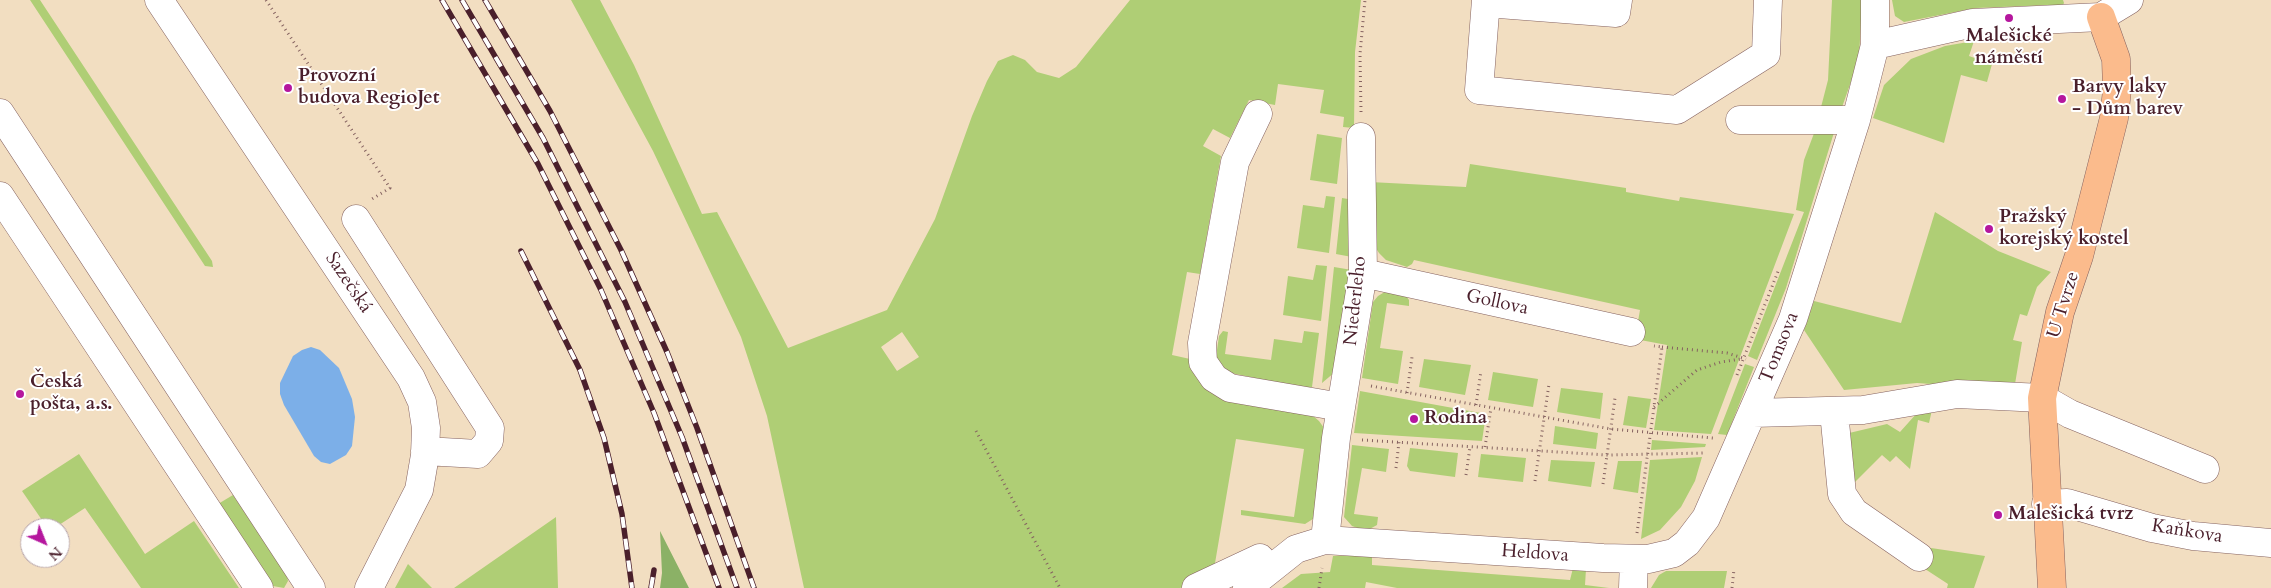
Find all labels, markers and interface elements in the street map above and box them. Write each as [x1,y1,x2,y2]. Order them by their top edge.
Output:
marker: Malešické náměstí [2003,12,2015,24]
place label: Malešické náměstí [1966,26,2052,70]
place label: Provozní budova RegioJet [298,66,439,110]
place label: Barvy laky - Dům barev [2072,77,2183,121]
marker: Provozní budova RegioJet [282,82,294,94]
marker: Barvy laky - Dům barev [2056,93,2068,105]
place label: Pražský korejský kostel [1999,207,2129,251]
marker: Pražský korejský kostel [1983,223,1995,235]
street label: Sazečská [319,248,377,318]
street label: Niederleho [1340,255,1372,347]
street label: U Tvrze [2043,269,2085,341]
street label: Gollova [1464,285,1530,321]
street label: Tomsova [1755,309,1805,387]
place label: Česká pošta, a.s. [30,372,113,416]
marker: Česká pošta, a.s. [14,388,26,400]
place label: Rodina [1424,408,1487,430]
marker: Rodina [1408,413,1420,425]
place label: Malešická tvrz [2008,504,2134,526]
marker: Malešická tvrz [1992,509,2004,521]
street label: Kaňkova [2150,515,2224,549]
north arrow [20,518,70,568]
street label: Heldova [1501,540,1569,568]
text: N [44,542,66,564]

